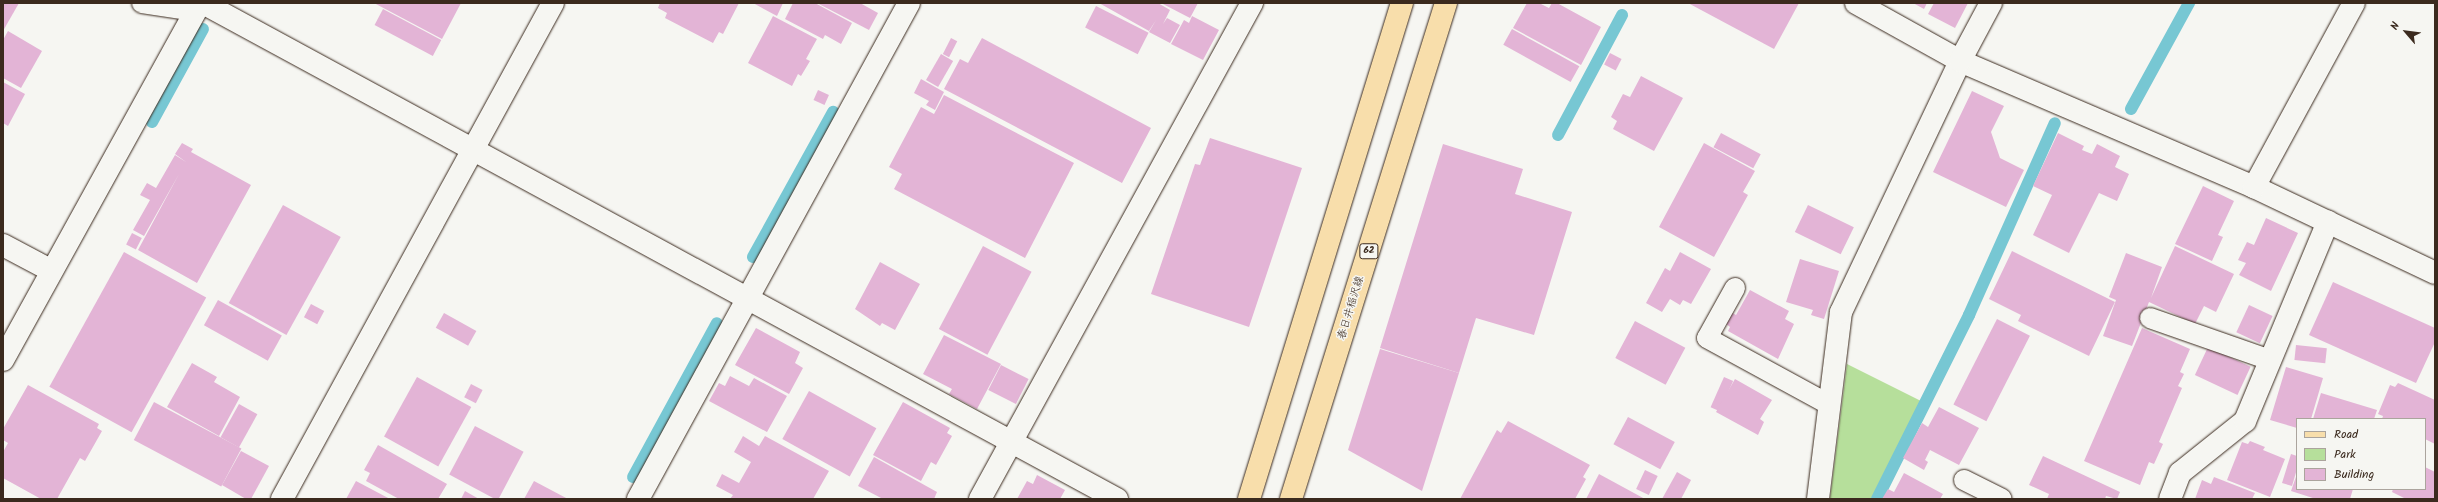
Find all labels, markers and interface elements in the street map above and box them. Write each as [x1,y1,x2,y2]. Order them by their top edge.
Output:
north arrow [2386,12,2426,52]
text: N [2386,19,2405,34]
road number: 62 [1359,243,1379,259]
street label: 春日井稲沢線 [1335,275,1367,341]
legend [2296,418,2426,490]
text: Road [2334,425,2358,444]
text: Park [2334,445,2356,464]
text: Building [2334,465,2374,484]

